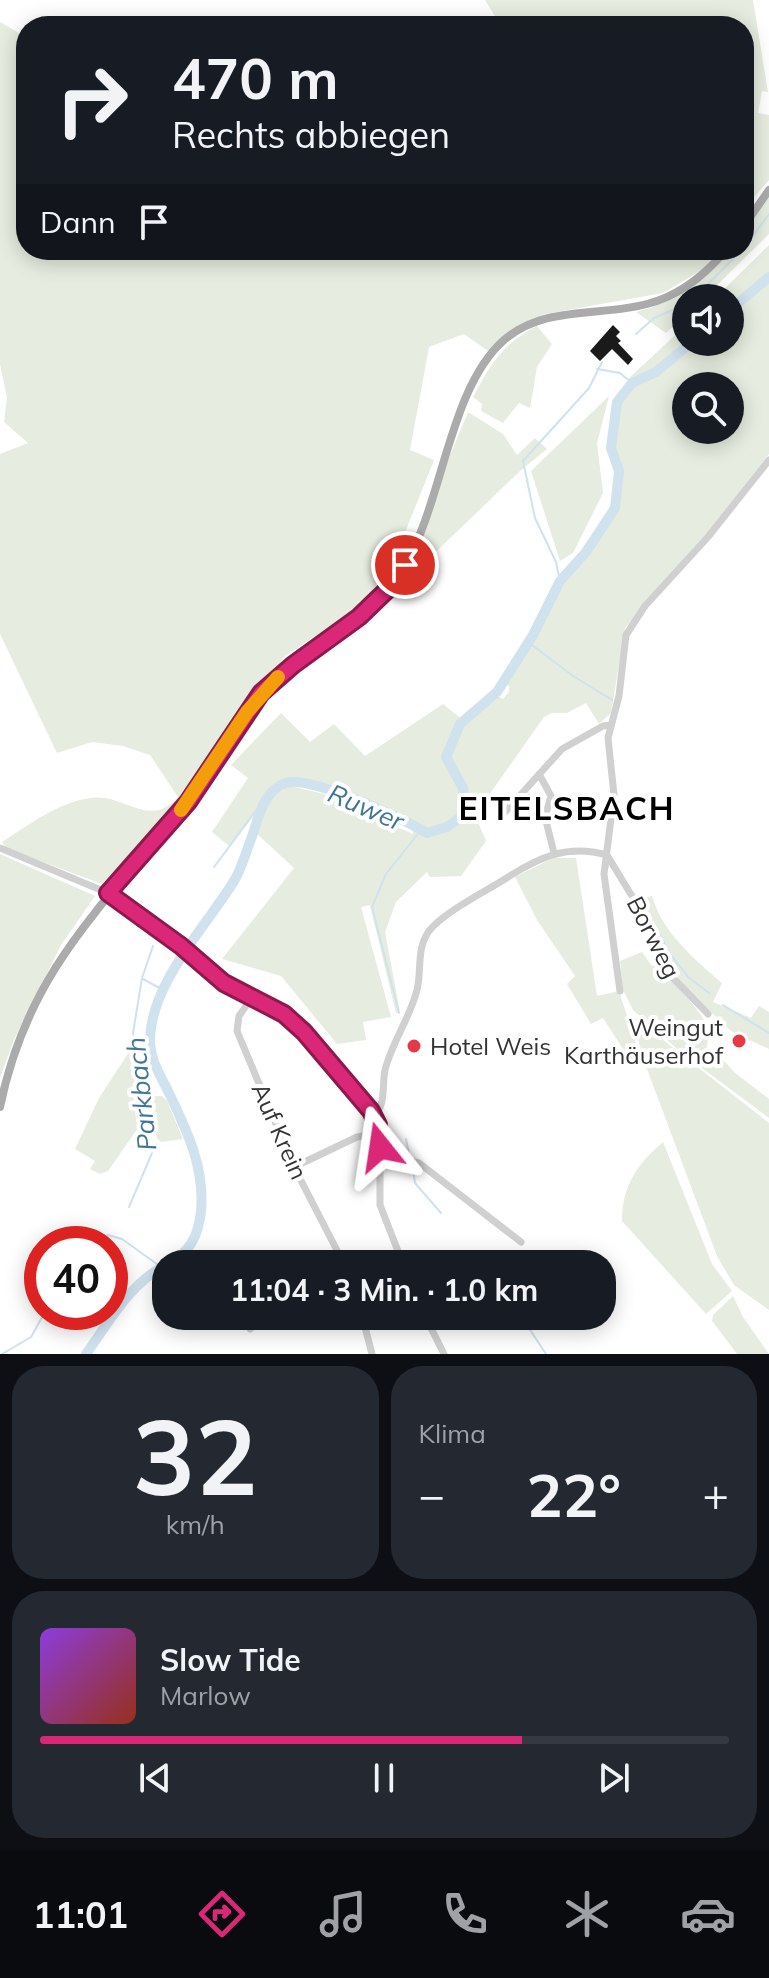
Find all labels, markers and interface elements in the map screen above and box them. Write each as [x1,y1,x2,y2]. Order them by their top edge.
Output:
text: 470 m [172,43,339,113]
icon: right [40,48,144,152]
text: Rechts abbiegen [172,112,450,157]
icon: arrive [132,200,176,244]
text: Dann [40,203,116,241]
map controls [672,284,744,444]
button: sound [672,284,744,356]
button: search [672,372,744,444]
pin [371,531,439,599]
icon: arrive [383,543,427,587]
water label: Ruwer [323,776,410,838]
district label: EITELSBACH [458,788,676,828]
street label: Borweg [621,891,687,983]
place label: Weingut Karthäuserhof [564,1012,724,1070]
place label: Hotel Weis [430,1031,551,1061]
marker: Weingut Karthäuserhof [730,1032,748,1050]
water label: Parkbach [119,1036,163,1152]
marker: Hotel Weis [405,1037,423,1055]
street label: Auf Krein [245,1078,315,1184]
position arrow [338,1105,422,1189]
speed limit sign: 40 [24,1226,128,1330]
text: 11:04 · 3 Min. · 1.0 km [230,1271,538,1309]
text: 32 [133,1390,258,1521]
text: Klima [419,1417,486,1450]
text: 22° [526,1457,621,1532]
text: − [419,1467,445,1522]
text: + [703,1467,729,1522]
text: km/h [166,1508,225,1541]
text: Slow Tide [160,1641,301,1679]
text: Marlow [160,1679,251,1712]
icon: previous [133,1756,177,1800]
icon: pause [362,1756,406,1800]
icon: next [592,1756,636,1800]
icon: directions [194,1886,250,1942]
icon: music [315,1886,371,1942]
icon: phone [437,1886,493,1942]
icon: climate [559,1886,615,1942]
icon: car [680,1886,736,1942]
text: 11:01 [33,1892,128,1937]

